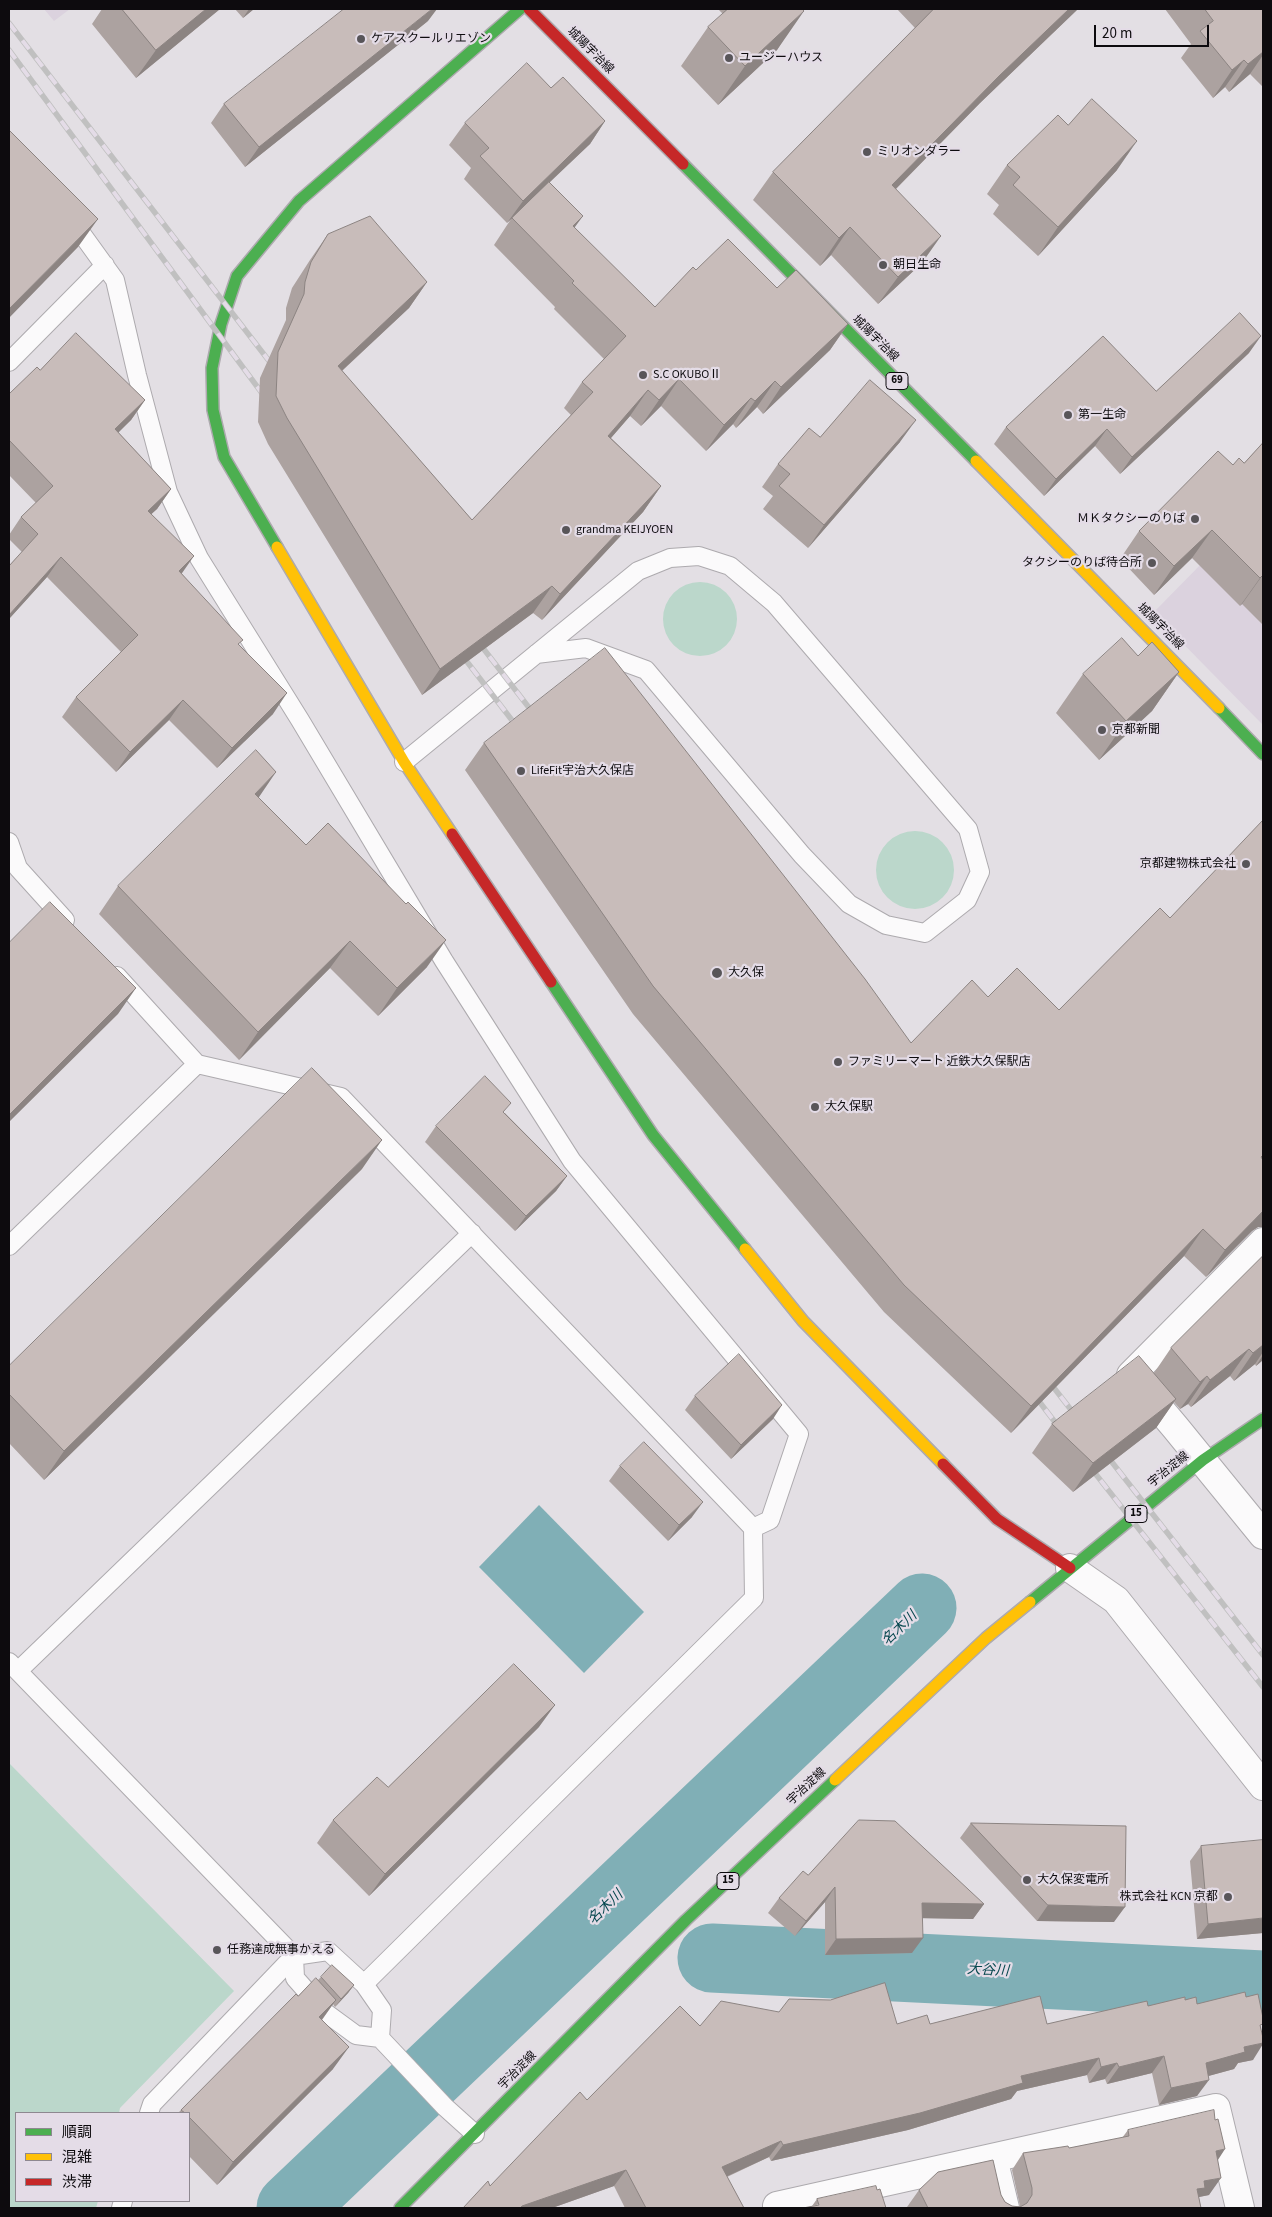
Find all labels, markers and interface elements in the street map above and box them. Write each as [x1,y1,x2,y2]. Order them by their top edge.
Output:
scale bar [1097,15,1212,47]
text: 20 m [1102,23,1132,44]
street label: 城陽宇治線 [564,25,616,77]
place label: ケアスクールリエゾン [371,32,491,46]
marker: ケアスクールリエゾン [355,33,367,45]
place label: ユージーハウス [739,51,823,65]
marker: ユージーハウス [723,52,735,64]
place label: ミリオンダラー [877,145,961,159]
marker: ミリオンダラー [861,146,873,158]
place label: 朝日生命 [893,258,941,272]
marker: 朝日生命 [877,259,889,271]
street label: 城陽宇治線 [849,313,901,365]
place label: S.C OKUBOⅡ [653,368,721,382]
marker: S.C OKUBOⅡ [637,369,649,381]
road number: 69 [886,372,908,390]
place label: 第一生命 [1078,408,1126,422]
marker: 第一生命 [1062,409,1074,421]
place label: ＭＫタクシーのりば [1077,512,1185,526]
marker: ＭＫタクシーのりば [1189,513,1201,525]
place label: grandma KEIJYOEN [576,523,673,537]
marker: grandma KEIJYOEN [560,524,572,536]
place label: タクシーのりば待合所 [1022,556,1142,570]
marker: タクシーのりば待合所 [1146,557,1158,569]
street label: 城陽宇治線 [1134,601,1186,653]
place label: 京都新聞 [1112,723,1160,737]
marker: 京都新聞 [1096,724,1108,736]
place label: LifeFit宇治大久保店 [531,764,634,778]
marker: LifeFit宇治大久保店 [515,765,527,777]
place label: 京都建物株式会社 [1140,857,1236,871]
marker: 京都建物株式会社 [1240,858,1252,870]
marker: 大久保 [710,966,724,980]
place label: 大久保 [728,966,764,980]
place label: ファミリーマート 近鉄大久保駅店 [848,1055,1030,1069]
marker: ファミリーマート 近鉄大久保駅店 [832,1056,844,1068]
place label: 大久保駅 [825,1100,873,1114]
marker: 大久保駅 [809,1101,821,1113]
street label: 宇治淀線 [1146,1449,1192,1491]
road number: 15 [1125,1506,1147,1522]
water label: 名木川 [879,1608,921,1650]
street label: 宇治淀線 [785,1765,829,1809]
road number: 15 [717,1872,739,1890]
place label: 大久保変電所 [1037,1873,1109,1887]
marker: 大久保変電所 [1021,1874,1033,1886]
water label: 名木川 [585,1887,627,1929]
place label: 株式会社 KCN 京都 [1120,1890,1218,1904]
marker: 株式会社 KCN 京都 [1222,1891,1234,1903]
place label: 任務達成無事かえる [227,1943,335,1957]
marker: 任務達成無事かえる [211,1944,223,1956]
water label: 大谷川 [967,1962,1009,1980]
street label: 宇治淀線 [496,2049,540,2093]
legend [15,2112,190,2202]
text: 順調 [62,2122,92,2143]
text: 混雑 [62,2147,92,2168]
text: 渋滞 [62,2172,92,2193]

